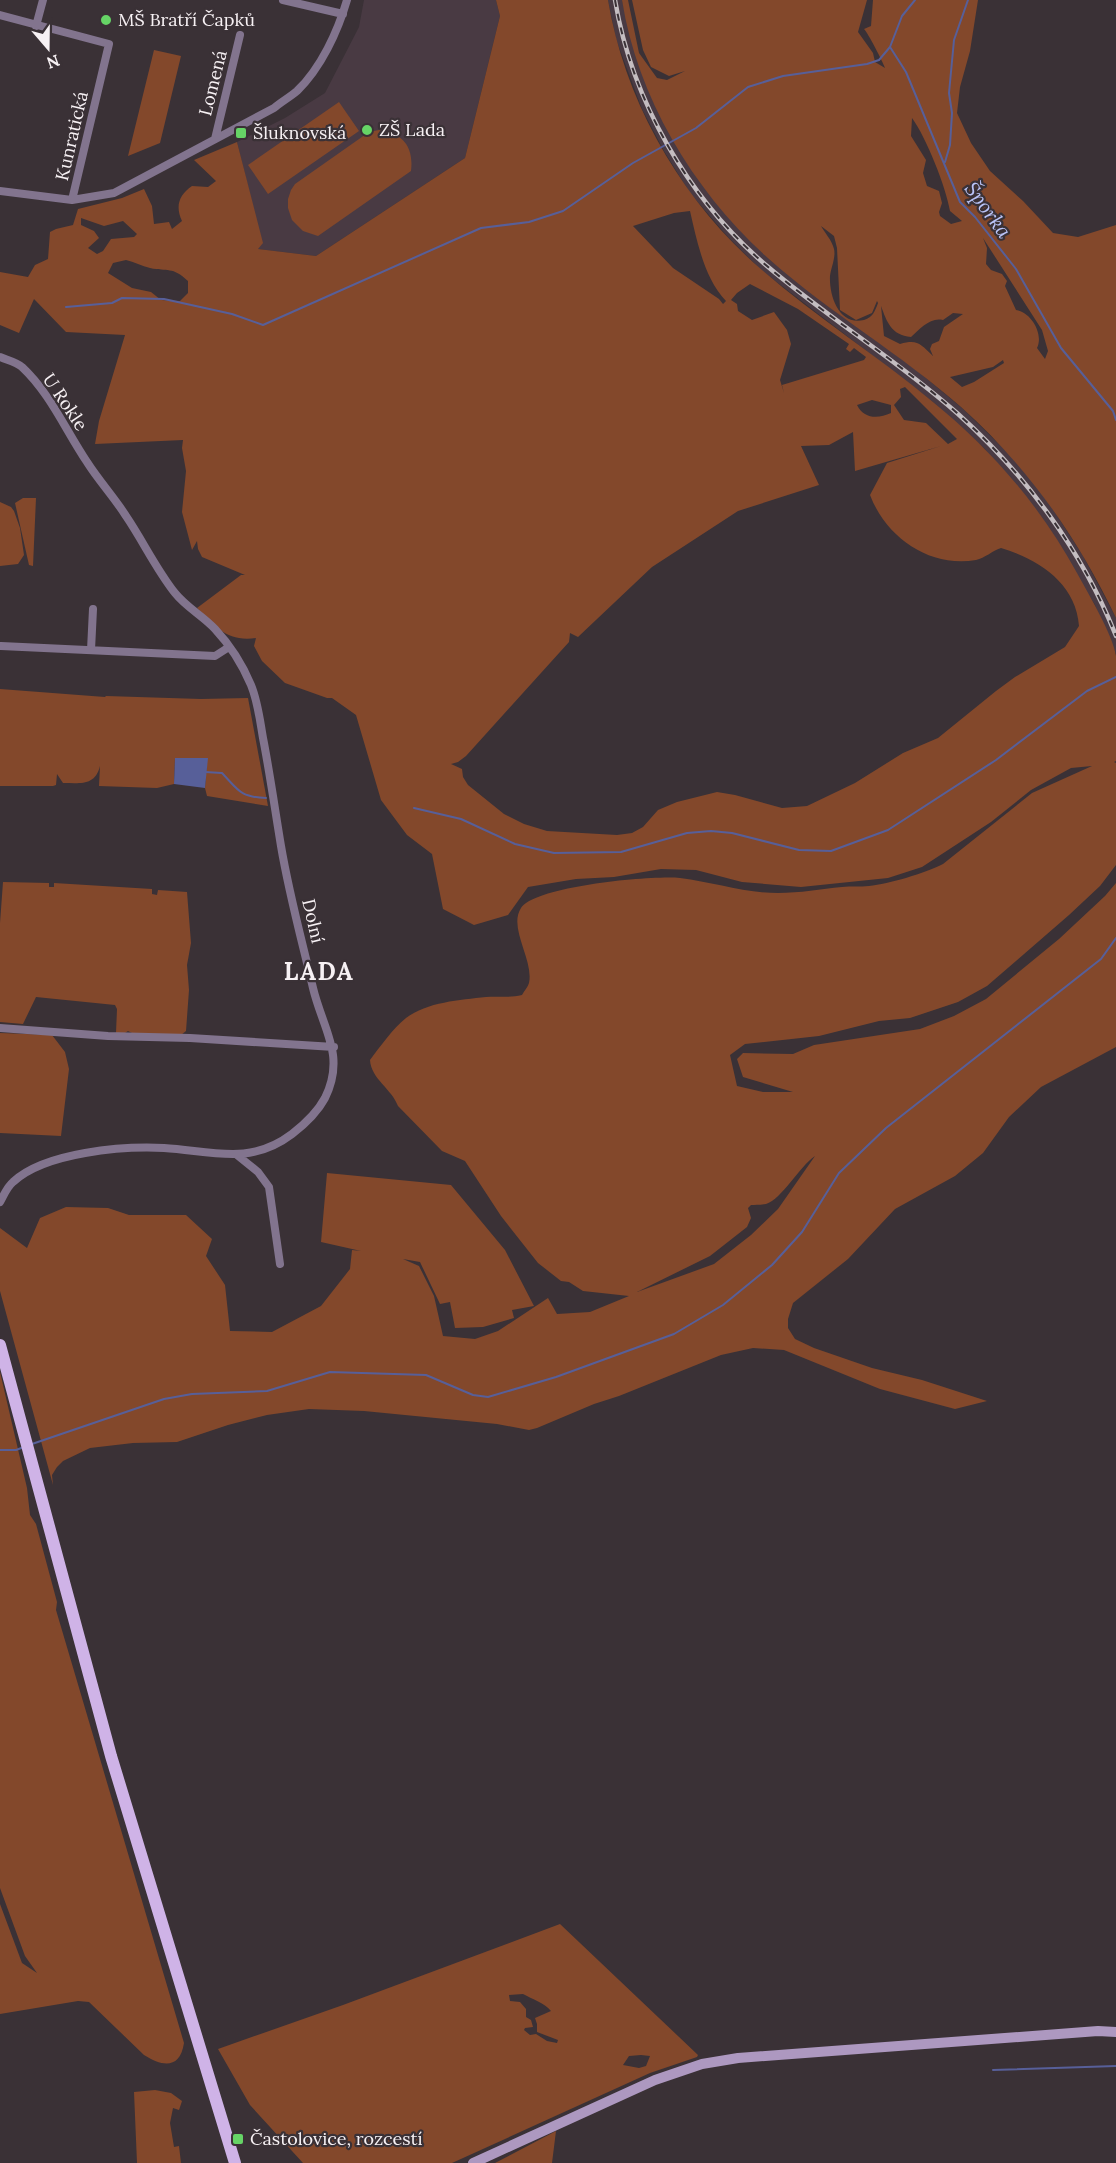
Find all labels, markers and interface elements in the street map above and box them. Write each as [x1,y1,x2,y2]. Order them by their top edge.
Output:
place label: MŠ Bratří Čapků [118,8,255,31]
marker: MŠ Bratří Čapků [99,13,113,27]
north arrow [18,18,78,78]
street label: Lomená [193,48,232,118]
text: N [44,51,62,74]
street label: Kunratická [50,89,93,183]
place label: ZŠ Lada [379,118,445,141]
place label: Šluknovská [253,121,346,144]
marker: ZŠ Lada [360,123,374,137]
marker: Šluknovská [234,126,248,140]
water label: Šporka [960,177,1017,243]
street label: U Rokle [38,369,93,435]
street label: Dolní [297,896,330,945]
district label: LADA [284,956,354,987]
place label: Častolovice, rozcestí [250,2127,423,2150]
marker: Častolovice, rozcestí [231,2132,245,2146]

